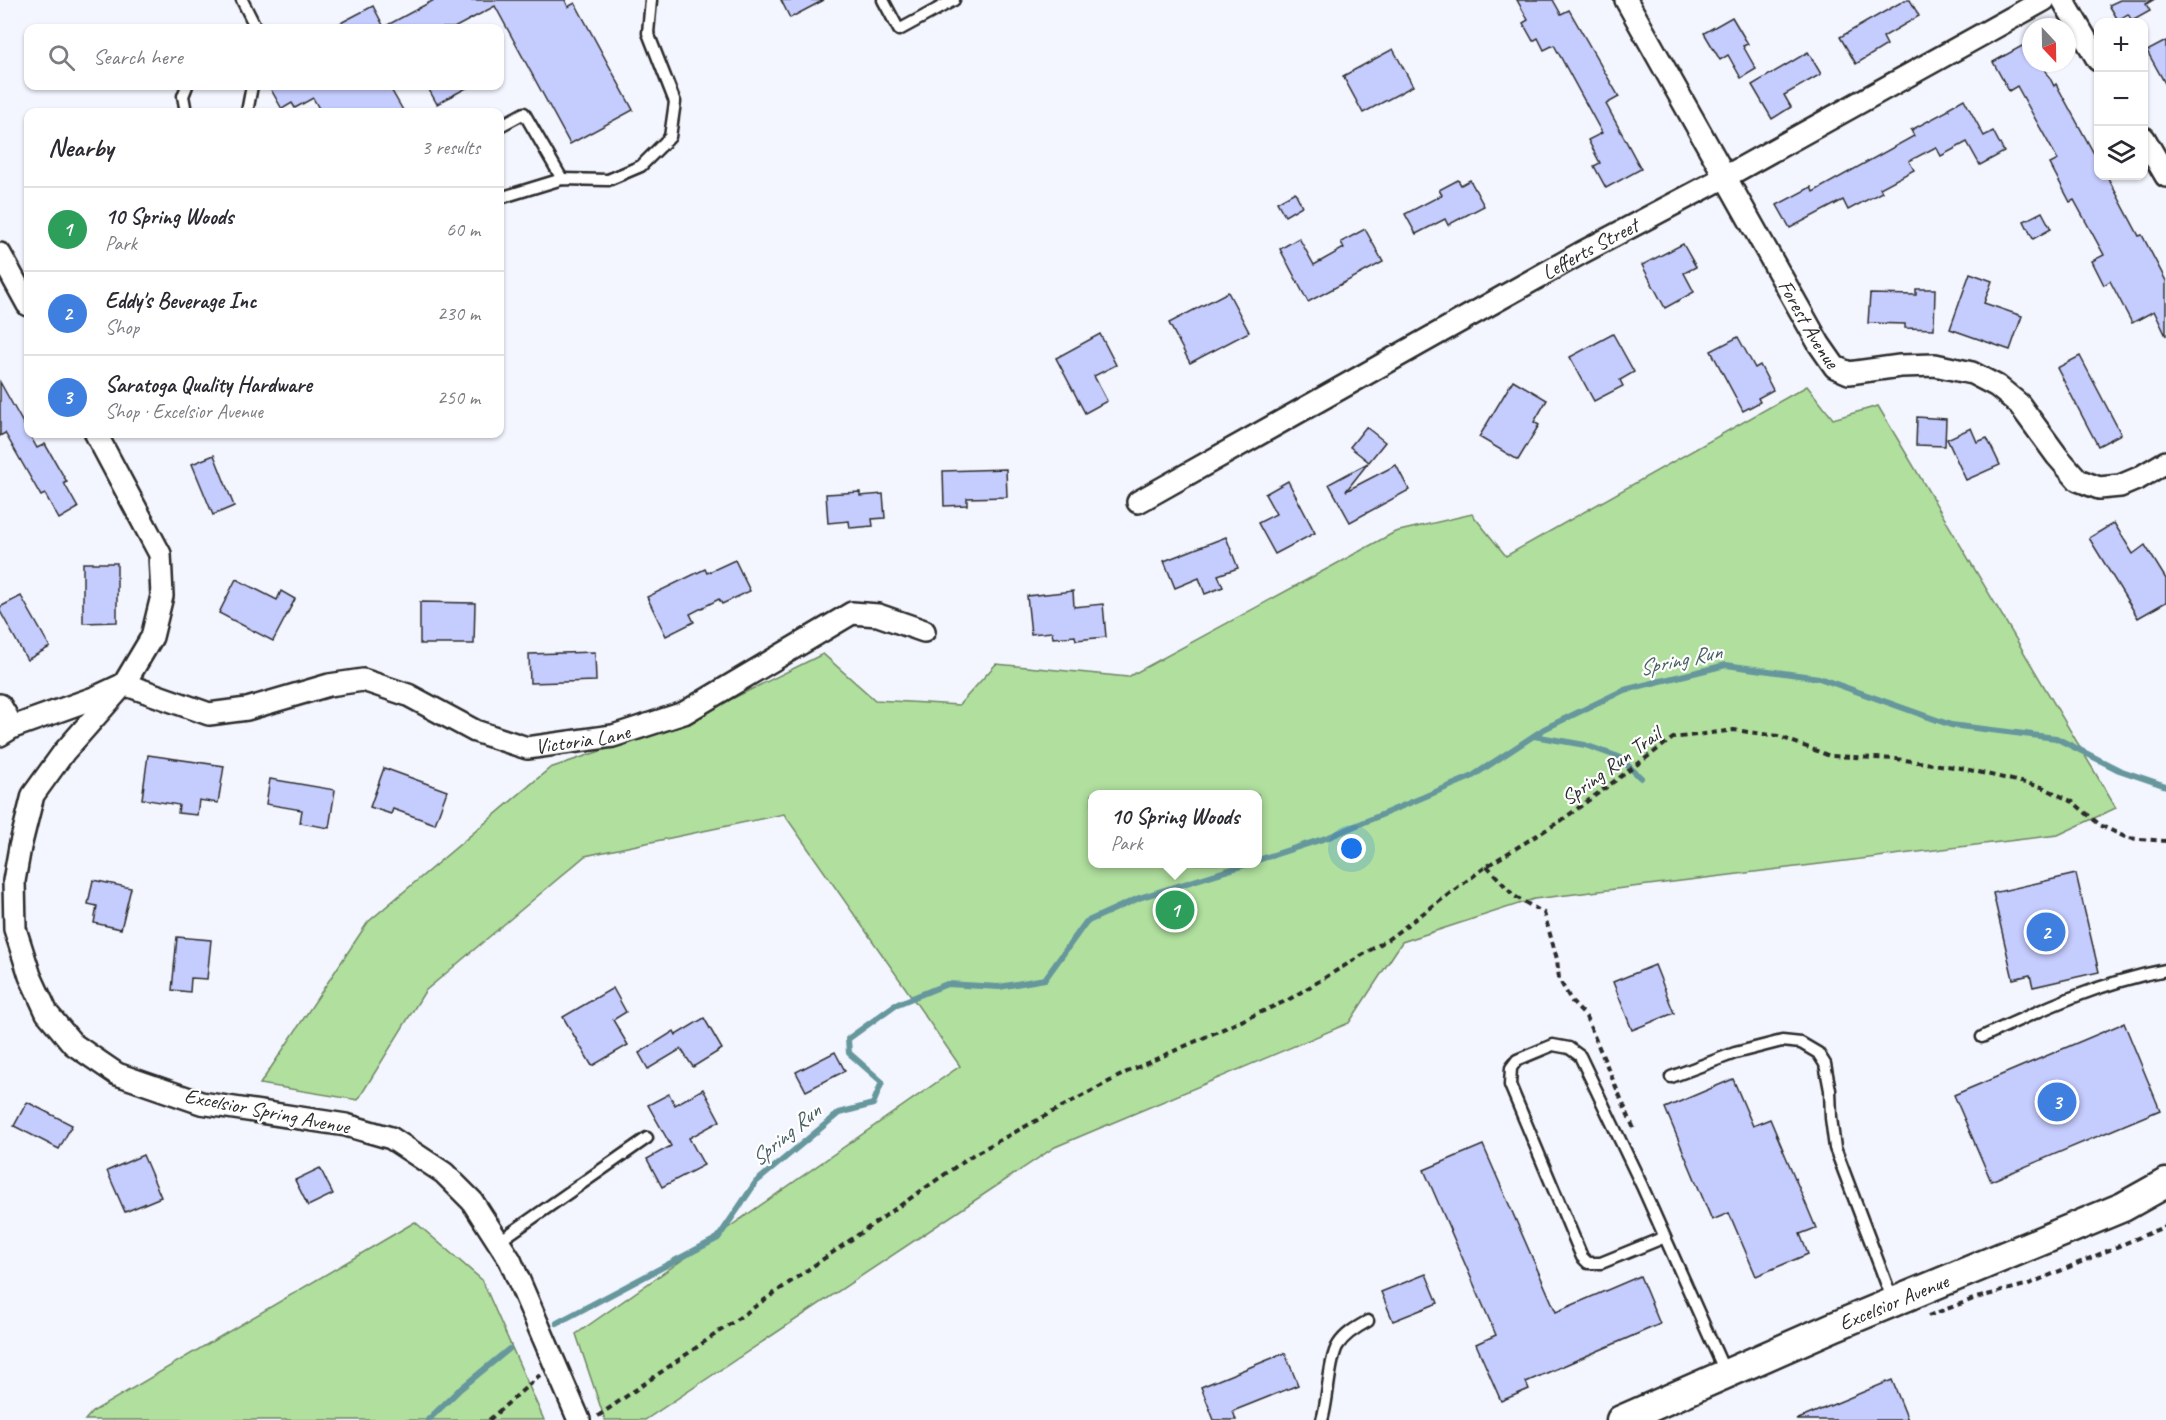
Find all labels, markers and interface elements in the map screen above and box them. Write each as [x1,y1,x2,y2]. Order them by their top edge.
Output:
north arrow [2022,18,2076,72]
map controls [2094,18,2148,180]
button: + [2094,18,2148,72]
search box [24,24,504,90]
icon: search [45,41,78,74]
text: Search here [93,43,183,71]
button: − [2094,72,2148,126]
button: layers [2094,126,2148,180]
text: Nearby [48,131,113,164]
text: 3 results [421,135,480,160]
text: 10 Spring Woods [105,203,233,231]
street label: Lefferts Street [1537,211,1645,285]
text: 1 [63,217,72,242]
text: 60 m [446,217,480,242]
text: Park [105,231,137,256]
street label: Forest Avenue [1773,275,1846,374]
text: Eddy's Beverage Inc [105,287,256,315]
text: 2 [63,301,72,326]
text: 230 m [437,301,480,326]
text: Shop [105,315,139,340]
text: Saratoga Quality Hardware [105,371,312,399]
text: 3 [63,385,72,410]
text: 250 m [437,385,480,410]
text: Shop · Excelsior Avenue [105,399,263,424]
water label: Spring Run [1636,637,1726,682]
street label: Victoria Lane [533,718,634,760]
street label: Spring Run Trail [1556,719,1669,811]
popup [1088,790,1262,868]
text: 10 Spring Woods [1111,803,1239,831]
text: Park [1111,831,1143,856]
your location [1337,834,1366,863]
pin: 1 [1156,888,1194,932]
pin: 2 [2026,910,2066,954]
pin: 3 [2038,1080,2076,1124]
street label: Excelsior Spring Avenue [182,1082,354,1140]
water label: Spring Run [745,1096,828,1172]
street label: Excelsior Avenue [1835,1267,1953,1336]

